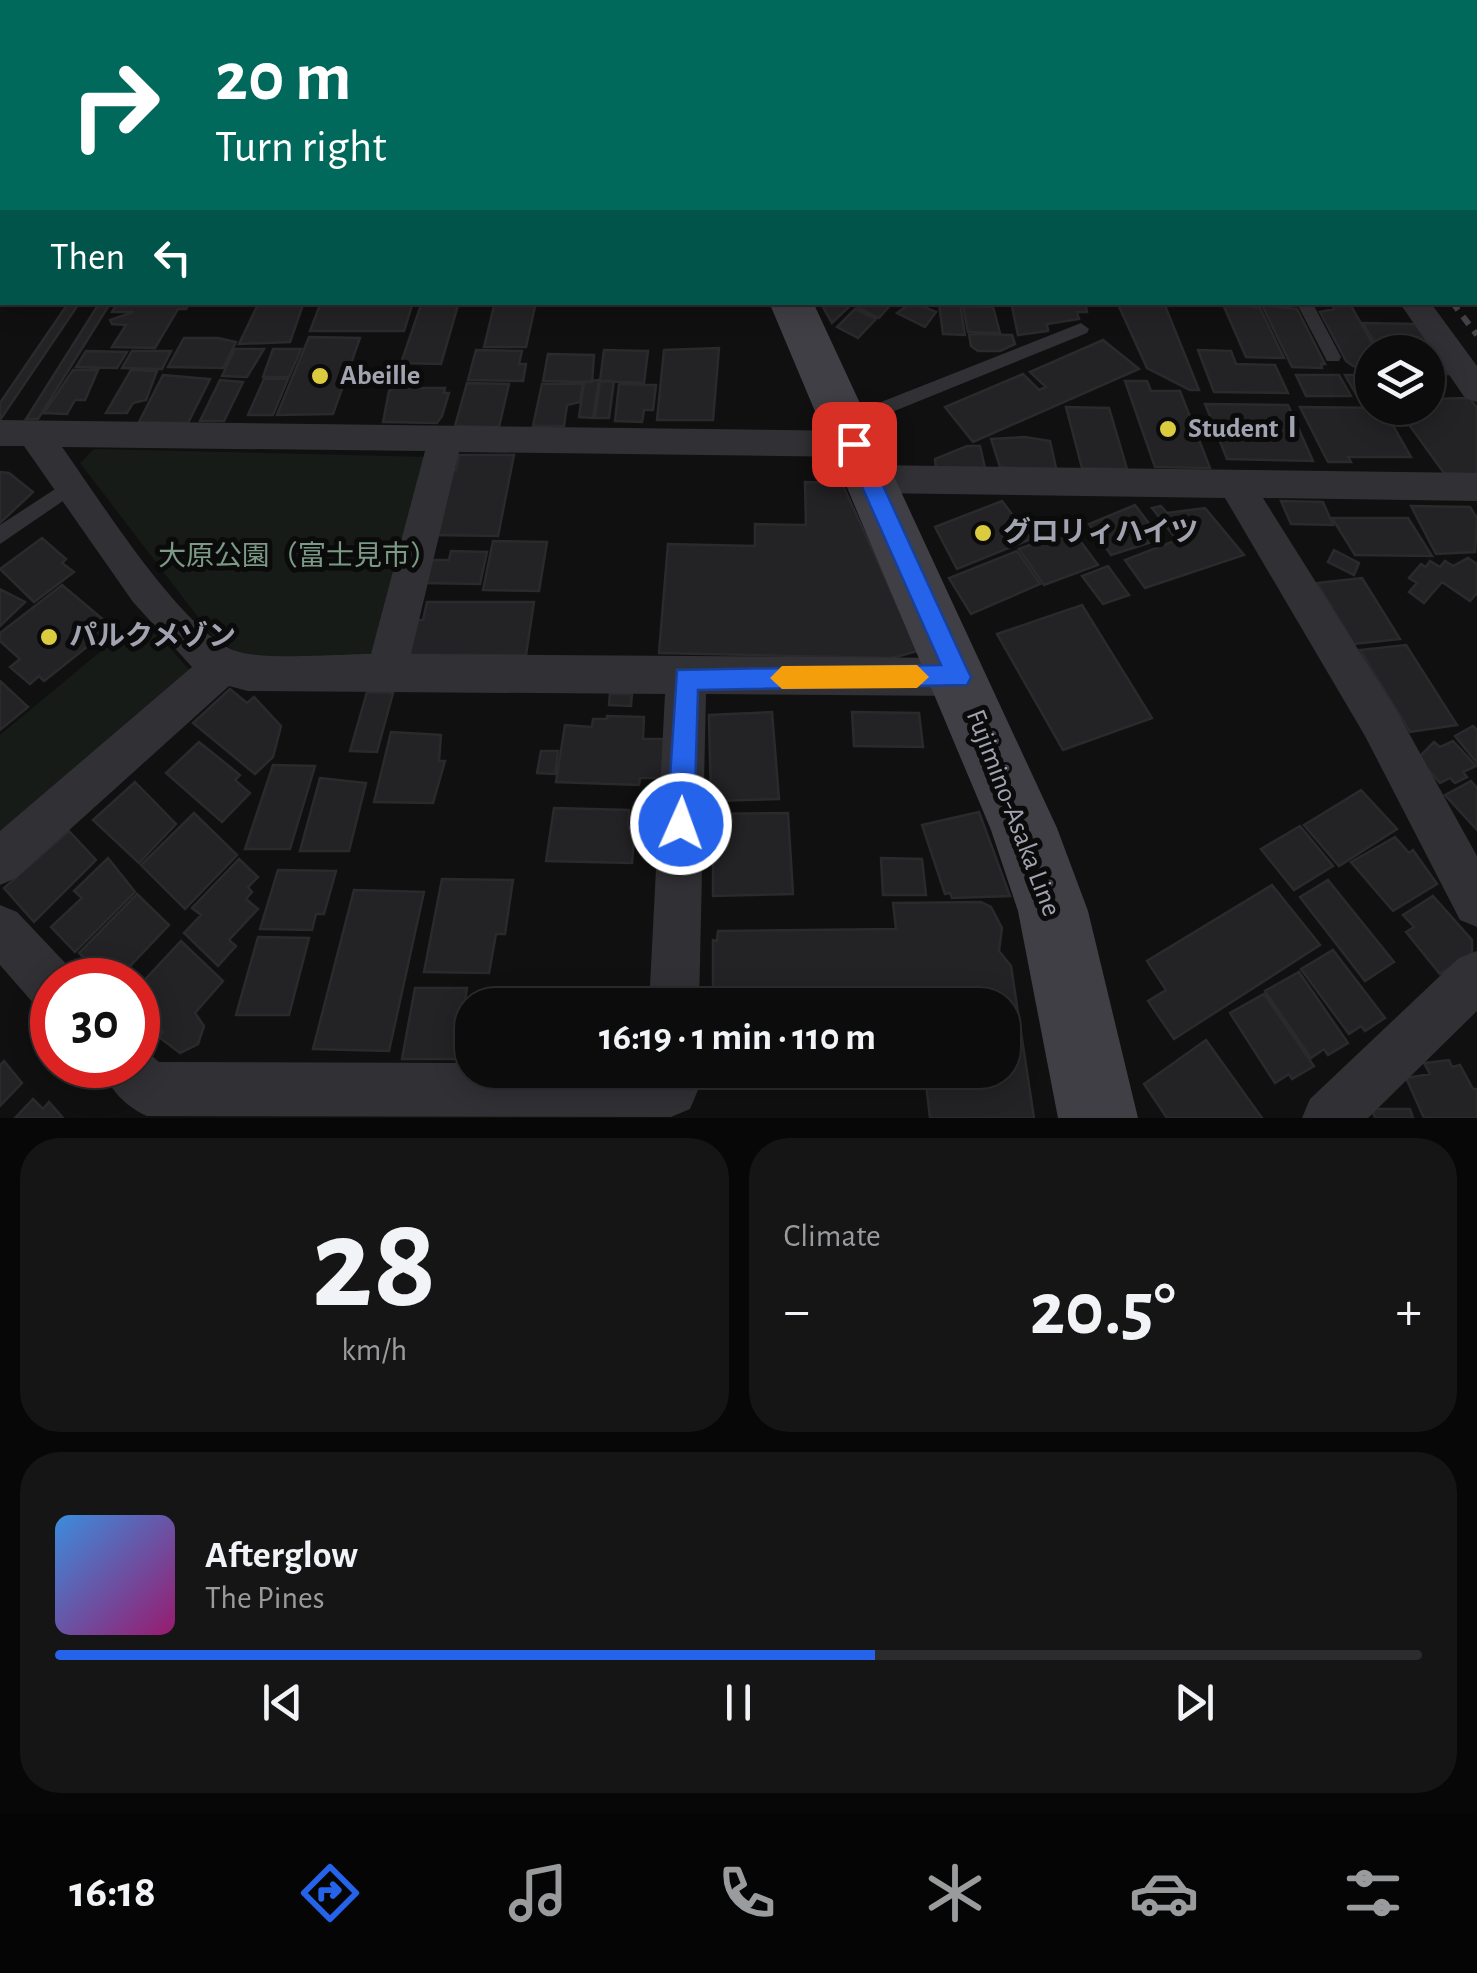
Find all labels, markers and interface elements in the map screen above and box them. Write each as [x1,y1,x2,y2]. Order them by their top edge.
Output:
icon: right [50,40,180,170]
text: 20 m [215,43,352,113]
text: Turn right [215,125,387,170]
icon: left [145,230,200,285]
text: Then [50,239,125,277]
map controls [1355,335,1445,425]
button: layers [1355,335,1445,425]
place label: Abeille [340,362,420,390]
marker: Abeille [309,365,331,387]
pin [812,402,897,487]
place label: StudentⅠ [1188,415,1306,443]
icon: arrive [827,417,882,472]
marker: StudentⅠ [1157,418,1179,440]
place label: グロリィハイツ [1003,516,1198,547]
marker: グロリィハイツ [972,522,994,544]
park label: 大原公園（富士見市） [158,541,438,571]
place label: パルクメゾン [69,620,236,651]
marker: パルクメゾン [38,626,60,648]
street label: Fujimino-Asaka Line [961,706,1065,920]
position arrow [629,772,733,876]
speed limit sign: 30 [30,958,160,1088]
text: 16:19 · 1 min · 110 m [599,1019,876,1057]
text: 28 [312,1201,437,1331]
text: Climate [784,1220,881,1252]
text: 20.5° [1030,1273,1176,1348]
text: − [784,1284,810,1339]
text: + [1396,1284,1422,1339]
text: km/h [341,1334,407,1366]
text: Afterglow [205,1537,358,1575]
text: The Pines [205,1582,325,1614]
icon: previous [255,1675,310,1730]
icon: pause [711,1675,766,1730]
icon: next [1167,1675,1222,1730]
icon: directions [295,1858,365,1928]
icon: music [503,1858,573,1928]
icon: phone [712,1858,782,1928]
icon: climate [920,1858,990,1928]
icon: car [1129,1858,1199,1928]
icon: filters [1338,1858,1408,1928]
text: 16:18 [69,1870,156,1915]

